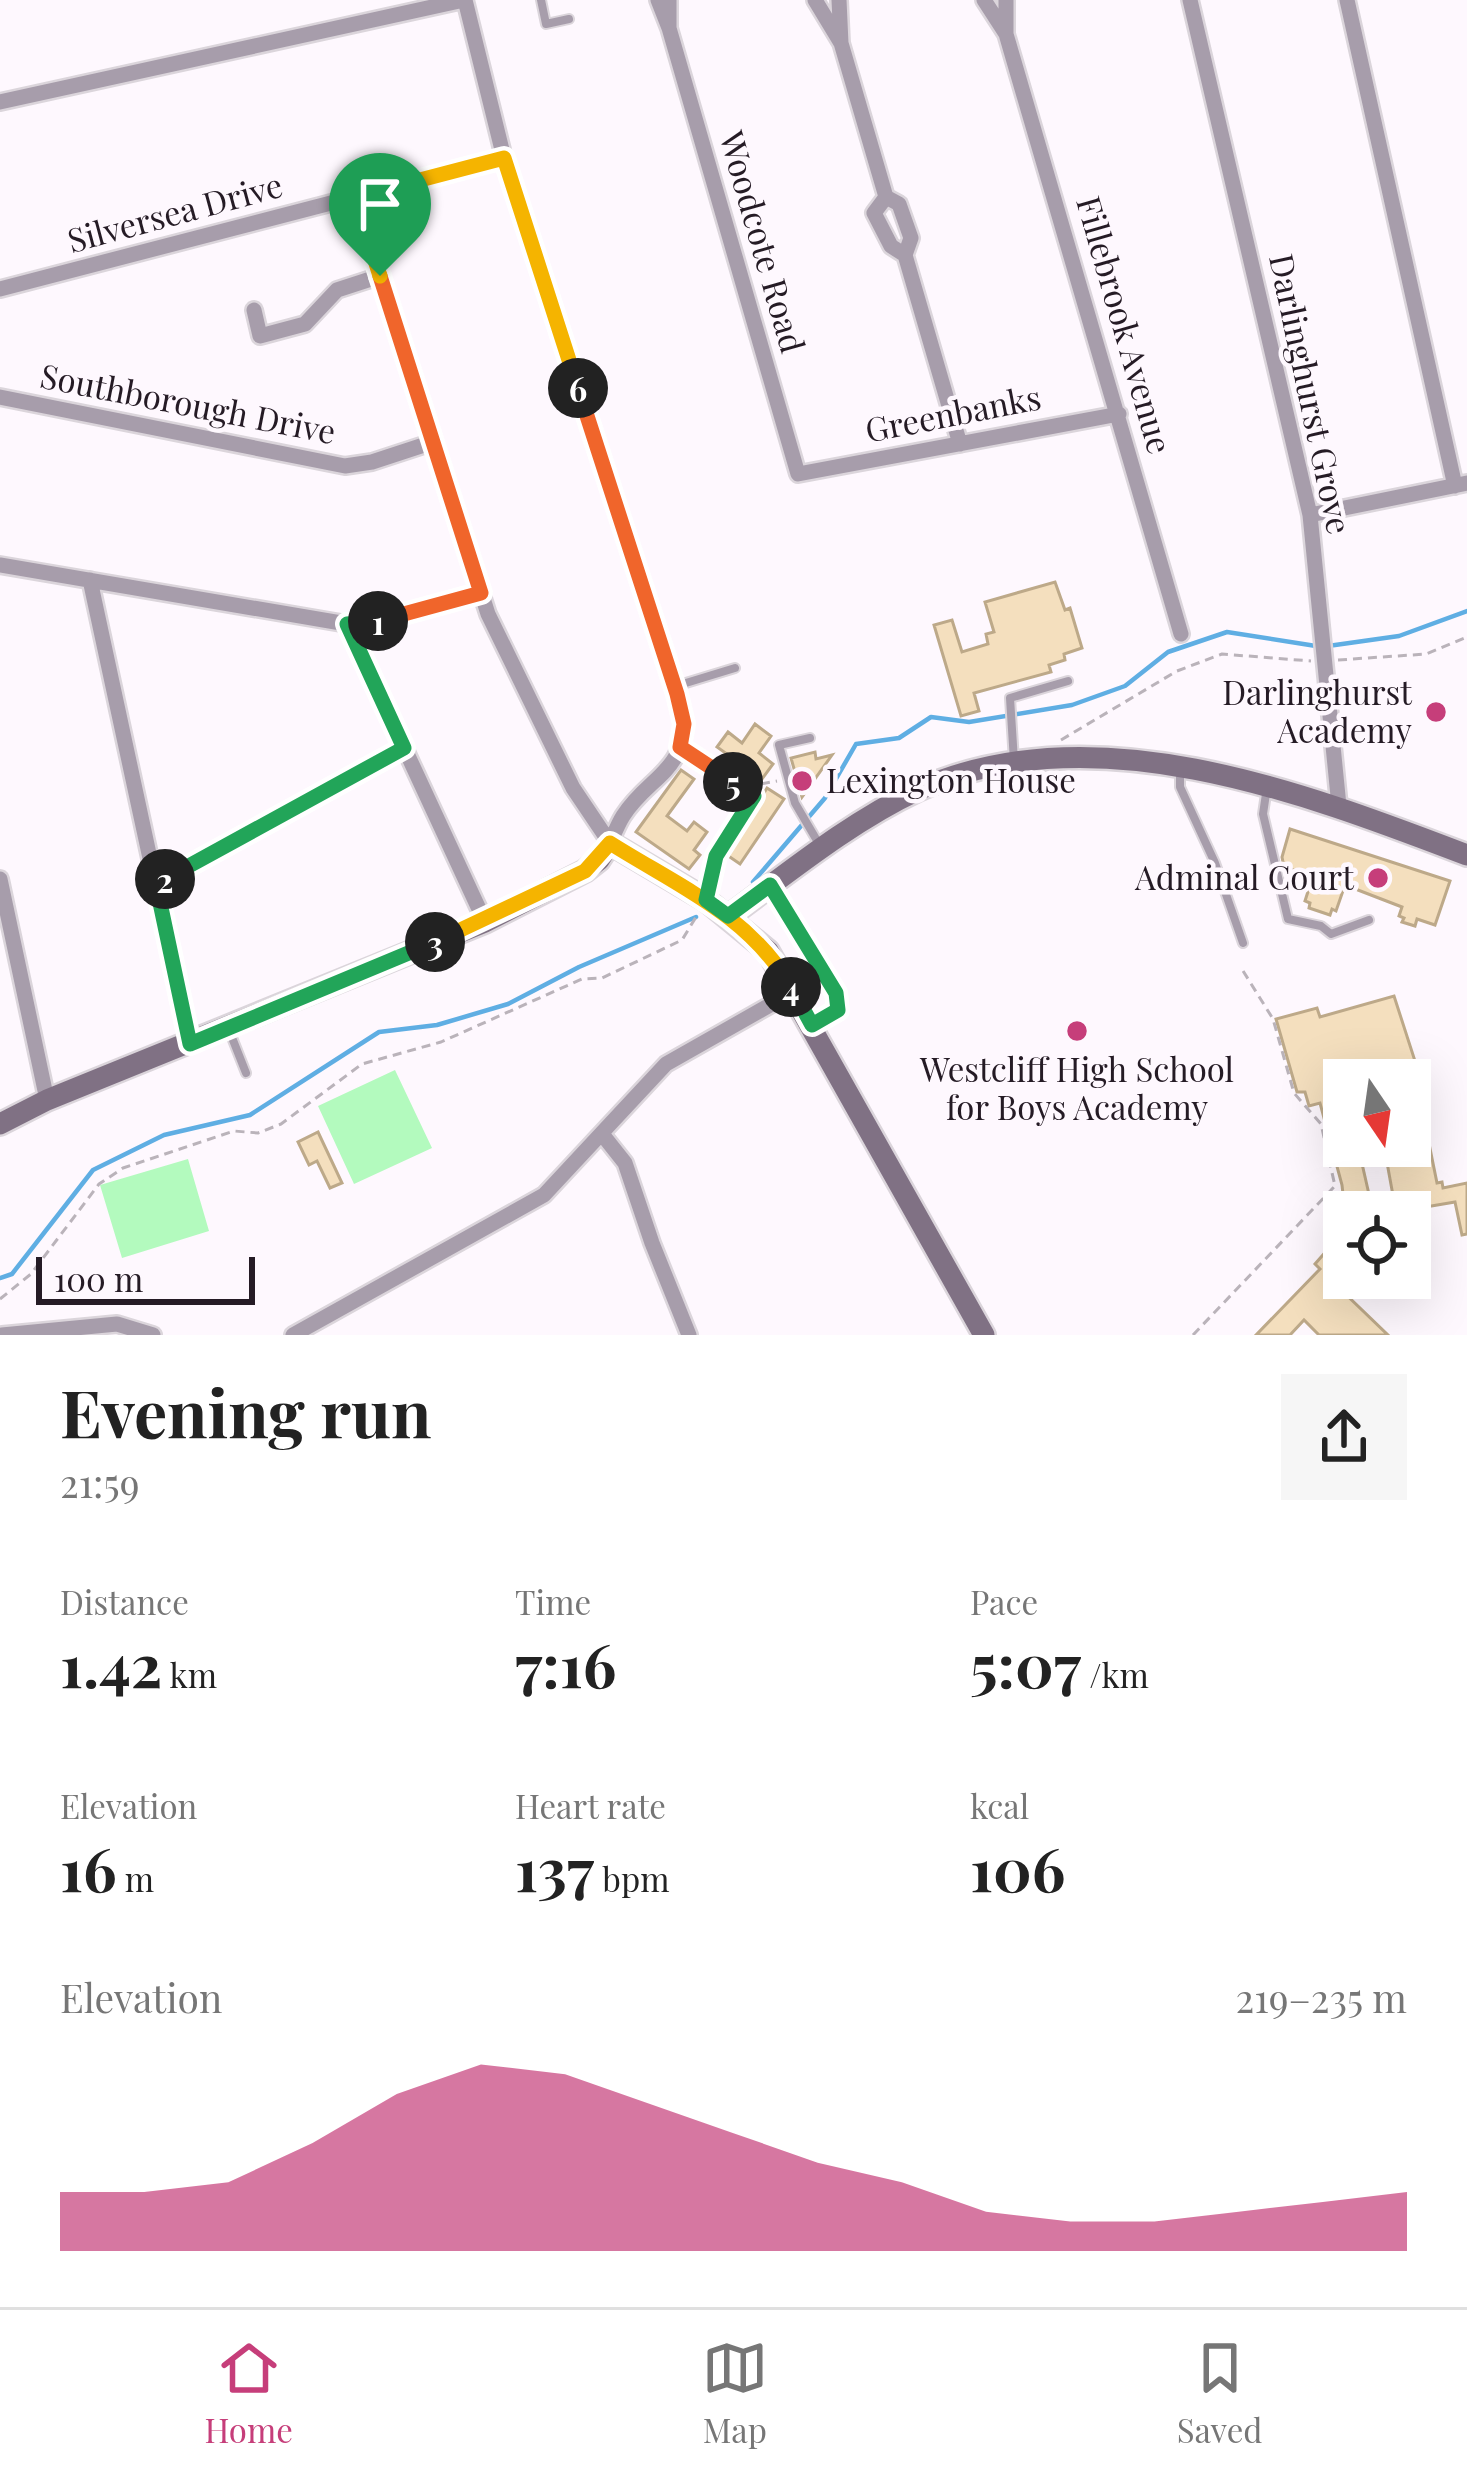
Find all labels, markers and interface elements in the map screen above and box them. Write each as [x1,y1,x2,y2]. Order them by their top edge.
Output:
street label: Woodcote Road [711,124,817,357]
pin [329,153,431,276]
street label: Silversea Drive [62,161,287,261]
icon: arrive [347,171,413,237]
street label: Fillebrook Avenue [1068,191,1184,458]
street label: Darlinghurst Grove [1261,250,1363,538]
street label: Southborough Drive [37,352,340,452]
pin: 6 [548,358,608,418]
text: 6 [569,366,587,410]
street label: Greenbanks [861,373,1044,451]
pin: 1 [348,591,408,651]
text: 1 [372,599,384,643]
place label: Darlinghurst Academy [1222,669,1413,751]
marker: Darlinghurst Academy [1423,699,1449,725]
pin: 5 [703,752,763,812]
place label: Lexington House [826,757,1076,801]
text: 5 [725,760,741,804]
marker: Lexington House [789,768,815,794]
pin: 2 [135,849,195,909]
place label: Adminal Court [1134,854,1355,898]
text: 2 [156,857,174,901]
marker: Adminal Court [1365,865,1391,891]
pin: 3 [405,912,465,972]
text: 3 [427,920,443,964]
pin: 4 [761,957,821,1017]
text: 4 [782,965,800,1009]
marker: Westcliff High School for Boys Academy [1064,1018,1090,1044]
place label: Westcliff High School for Boys Academy [919,1046,1234,1128]
north arrow [1323,1059,1431,1167]
map controls [1323,1059,1431,1299]
button: locate [1323,1191,1431,1299]
scale bar [36,1251,255,1304]
text: 100 m [54,1256,143,1300]
text: Evening run [60,1367,432,1455]
button: share [1281,1374,1407,1500]
text: 21:59 [60,1456,140,1508]
text: Distance [60,1579,189,1623]
text: Time [515,1579,591,1623]
text: Pace [970,1579,1038,1623]
text: 1.42 [60,1623,162,1703]
text: 7:16 [515,1623,616,1703]
text: 5:07 [970,1623,1081,1703]
text: km [162,1652,217,1696]
text: /km [1081,1652,1149,1696]
text: Elevation [60,1783,197,1827]
text: Heart rate [515,1783,666,1827]
text: kcal [970,1783,1029,1827]
text: 16 [60,1827,117,1907]
text: 137 [515,1827,594,1907]
text: 106 [970,1827,1065,1907]
text: m [117,1856,154,1900]
text: bpm [594,1856,669,1900]
text: Elevation [60,1971,222,2023]
text: 219–235 m [1236,1971,1407,2023]
tab: Home [204,2335,293,2451]
tab: Map [702,2335,768,2451]
tab: Saved [1177,2335,1263,2451]

